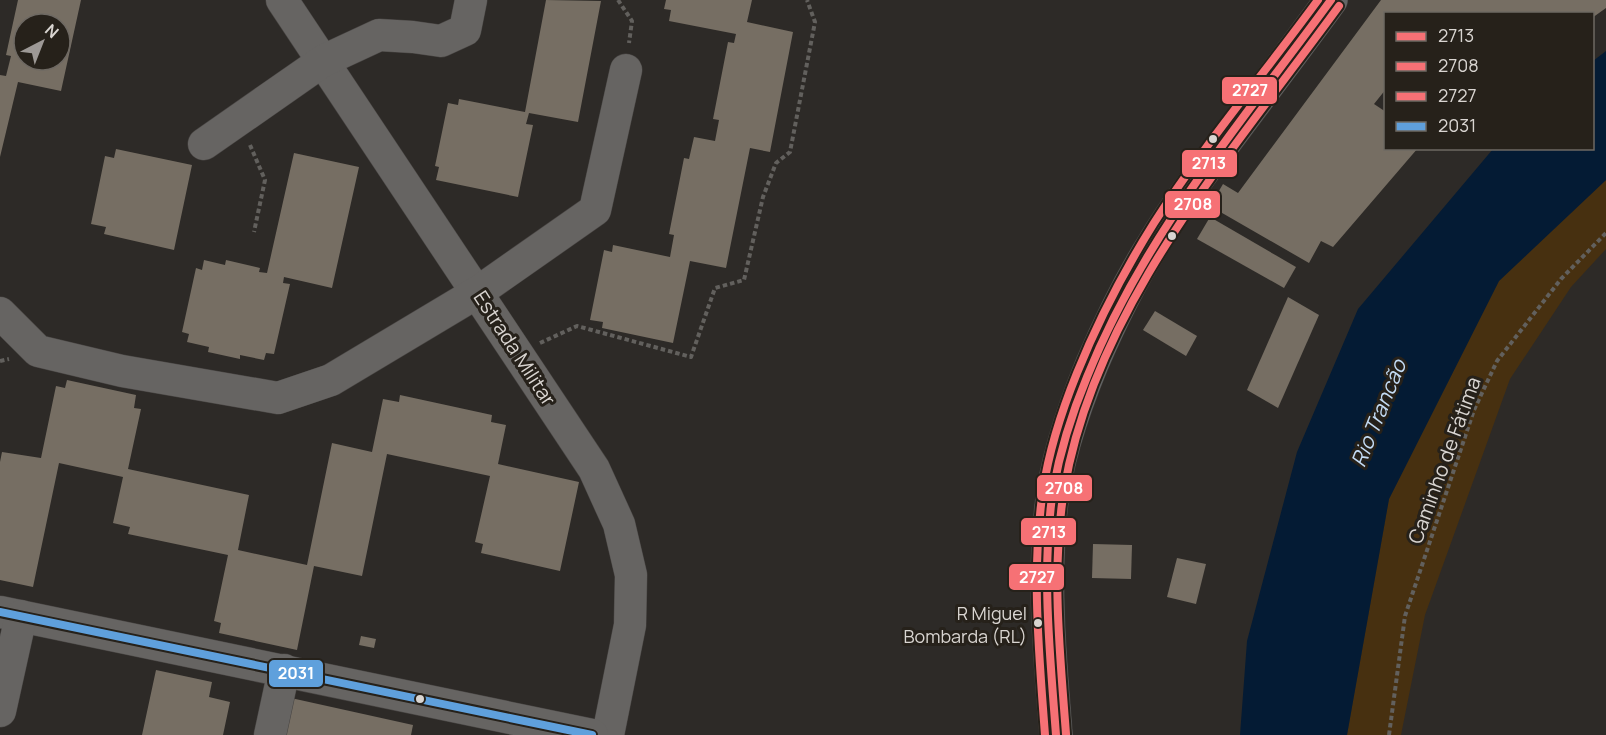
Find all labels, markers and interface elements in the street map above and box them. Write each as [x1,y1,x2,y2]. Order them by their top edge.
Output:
north arrow [12,12,72,72]
legend [1384,12,1594,150]
text: N [40,19,64,43]
text: 2713 [1438,23,1474,47]
text: 2708 [1438,53,1479,77]
line badge: 2727 [1221,76,1278,105]
text: 2727 [1232,79,1268,101]
text: 2727 [1438,83,1477,107]
text: 2031 [1438,113,1476,137]
unlabelled marker [1207,133,1219,145]
line badge: 2713 [1181,149,1238,178]
text: 2713 [1192,152,1226,174]
line badge: 2708 [1164,190,1221,219]
text: 2708 [1174,193,1212,215]
unlabelled marker [1166,230,1178,242]
street label: Estrada Militar [468,285,562,411]
water label: Rio Trancão [1344,354,1413,471]
street label: Caminho de Fátima [1401,373,1487,547]
line badge: 2708 [1036,474,1093,502]
text: 2708 [1045,477,1083,499]
line badge: 2713 [1020,517,1077,546]
text: 2713 [1032,521,1066,543]
line badge: 2727 [1008,563,1065,591]
text: 2727 [1019,566,1055,588]
place label: R Miguel Bombarda (RL) [903,601,1027,648]
marker: R Miguel Bombarda (RL) [1032,617,1044,629]
line badge: 2031 [268,659,324,688]
text: 2031 [278,662,314,684]
unlabelled marker [414,693,426,705]

